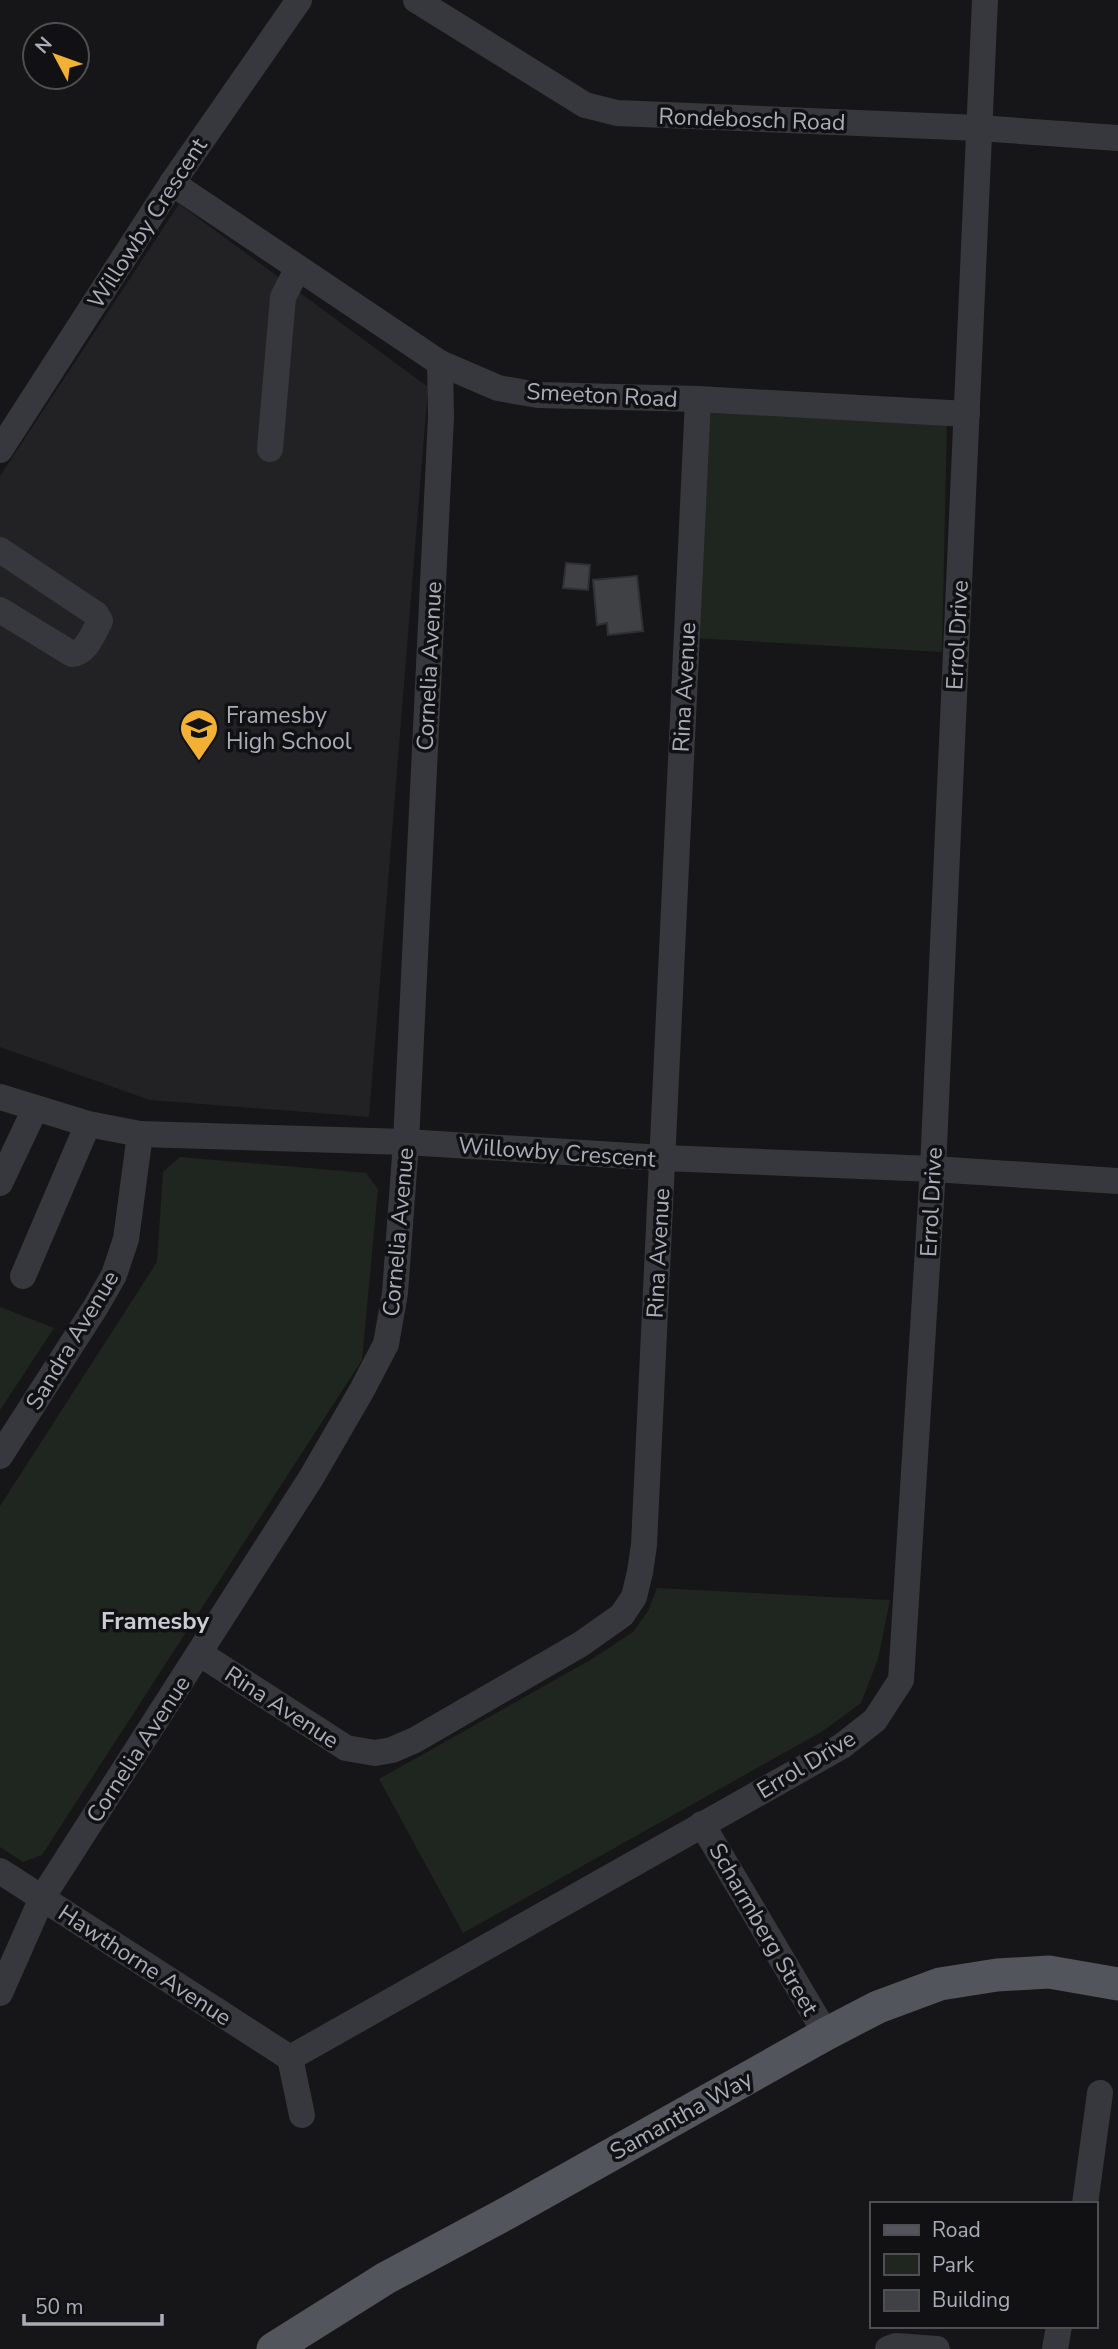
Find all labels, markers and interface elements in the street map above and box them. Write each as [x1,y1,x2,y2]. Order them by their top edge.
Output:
north arrow [21,21,91,91]
text: N [29,32,58,59]
street label: Rondebosch Road [658,101,846,138]
street label: Willowby Crescent [81,131,215,315]
street label: Smeeton Road [526,376,678,415]
street label: Errol Drive [939,579,976,691]
street label: Cornelia Avenue [410,581,449,751]
street label: Rina Avenue [666,621,703,753]
place label: Framesby High School [226,700,352,757]
school or university icon: Framesby High School [178,707,220,762]
street label: Willowby Crescent [457,1130,658,1175]
street label: Cornelia Avenue [376,1146,421,1318]
street label: Errol Drive [913,1146,950,1258]
street label: Rina Avenue [640,1187,677,1319]
street label: Sandra Avenue [19,1265,126,1416]
district label: Framesby [101,1605,209,1637]
street label: Rina Avenue [219,1659,345,1756]
street label: Cornelia Avenue [79,1670,198,1829]
street label: Errol Drive [751,1723,861,1806]
street label: Scharmberg Street [702,1838,826,2022]
street label: Hawthorne Avenue [52,1898,237,2033]
street label: Samantha Way [604,2063,758,2167]
legend [870,2202,1097,2328]
text: Road [932,2216,981,2244]
text: Park [932,2251,974,2279]
scale bar [24,2282,163,2326]
text: Building [932,2286,1010,2314]
text: 50 m [35,2293,84,2321]

